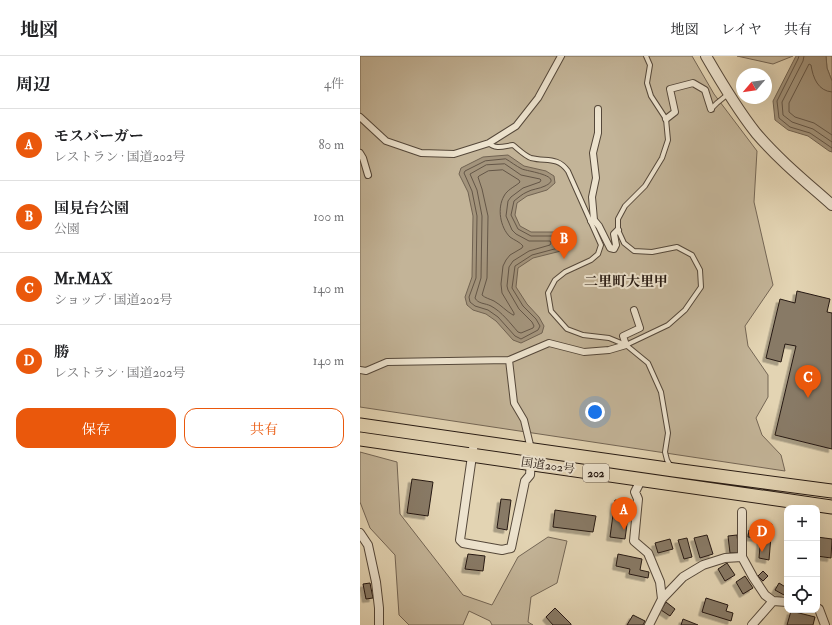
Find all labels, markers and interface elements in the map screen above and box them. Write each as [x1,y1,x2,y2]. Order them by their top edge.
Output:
text: 地図 [20,18,58,42]
text: 地図 [671,21,699,38]
text: レイヤ [721,21,762,38]
text: 共有 [784,21,812,38]
north arrow [736,68,772,104]
text: 周辺 [16,74,50,95]
text: 4件 [324,76,344,92]
text: モスバーガー [54,127,144,146]
text: A [25,137,33,153]
text: 80 m [318,137,344,153]
text: レストラン · 国道202号 [54,149,185,165]
text: 国見台公園 [54,199,129,218]
text: B [25,209,33,225]
text: 100 m [313,209,344,225]
text: 公園 [54,221,80,237]
pin: B [551,226,577,259]
text: Mr.MAX [54,270,112,289]
district label: 二里町大里甲 [584,273,668,290]
text: C [24,281,34,297]
text: 140 m [313,281,344,297]
text: ショップ · 国道202号 [54,292,173,308]
text: 勝 [54,343,69,362]
text: D [24,353,34,369]
text: 140 m [313,353,344,369]
text: レストラン · 国道202号 [54,365,185,381]
pin: C [795,365,821,398]
your location [585,402,605,422]
button: 保存 [16,408,176,448]
button: 共有 [184,408,344,448]
street label: 国道202号 [520,455,576,477]
road number: 202 [583,464,609,482]
pin: A [611,497,637,530]
map controls [784,505,820,613]
button: + [784,505,820,541]
pin: D [749,519,775,552]
button: − [784,541,820,577]
button: locate [784,577,820,613]

